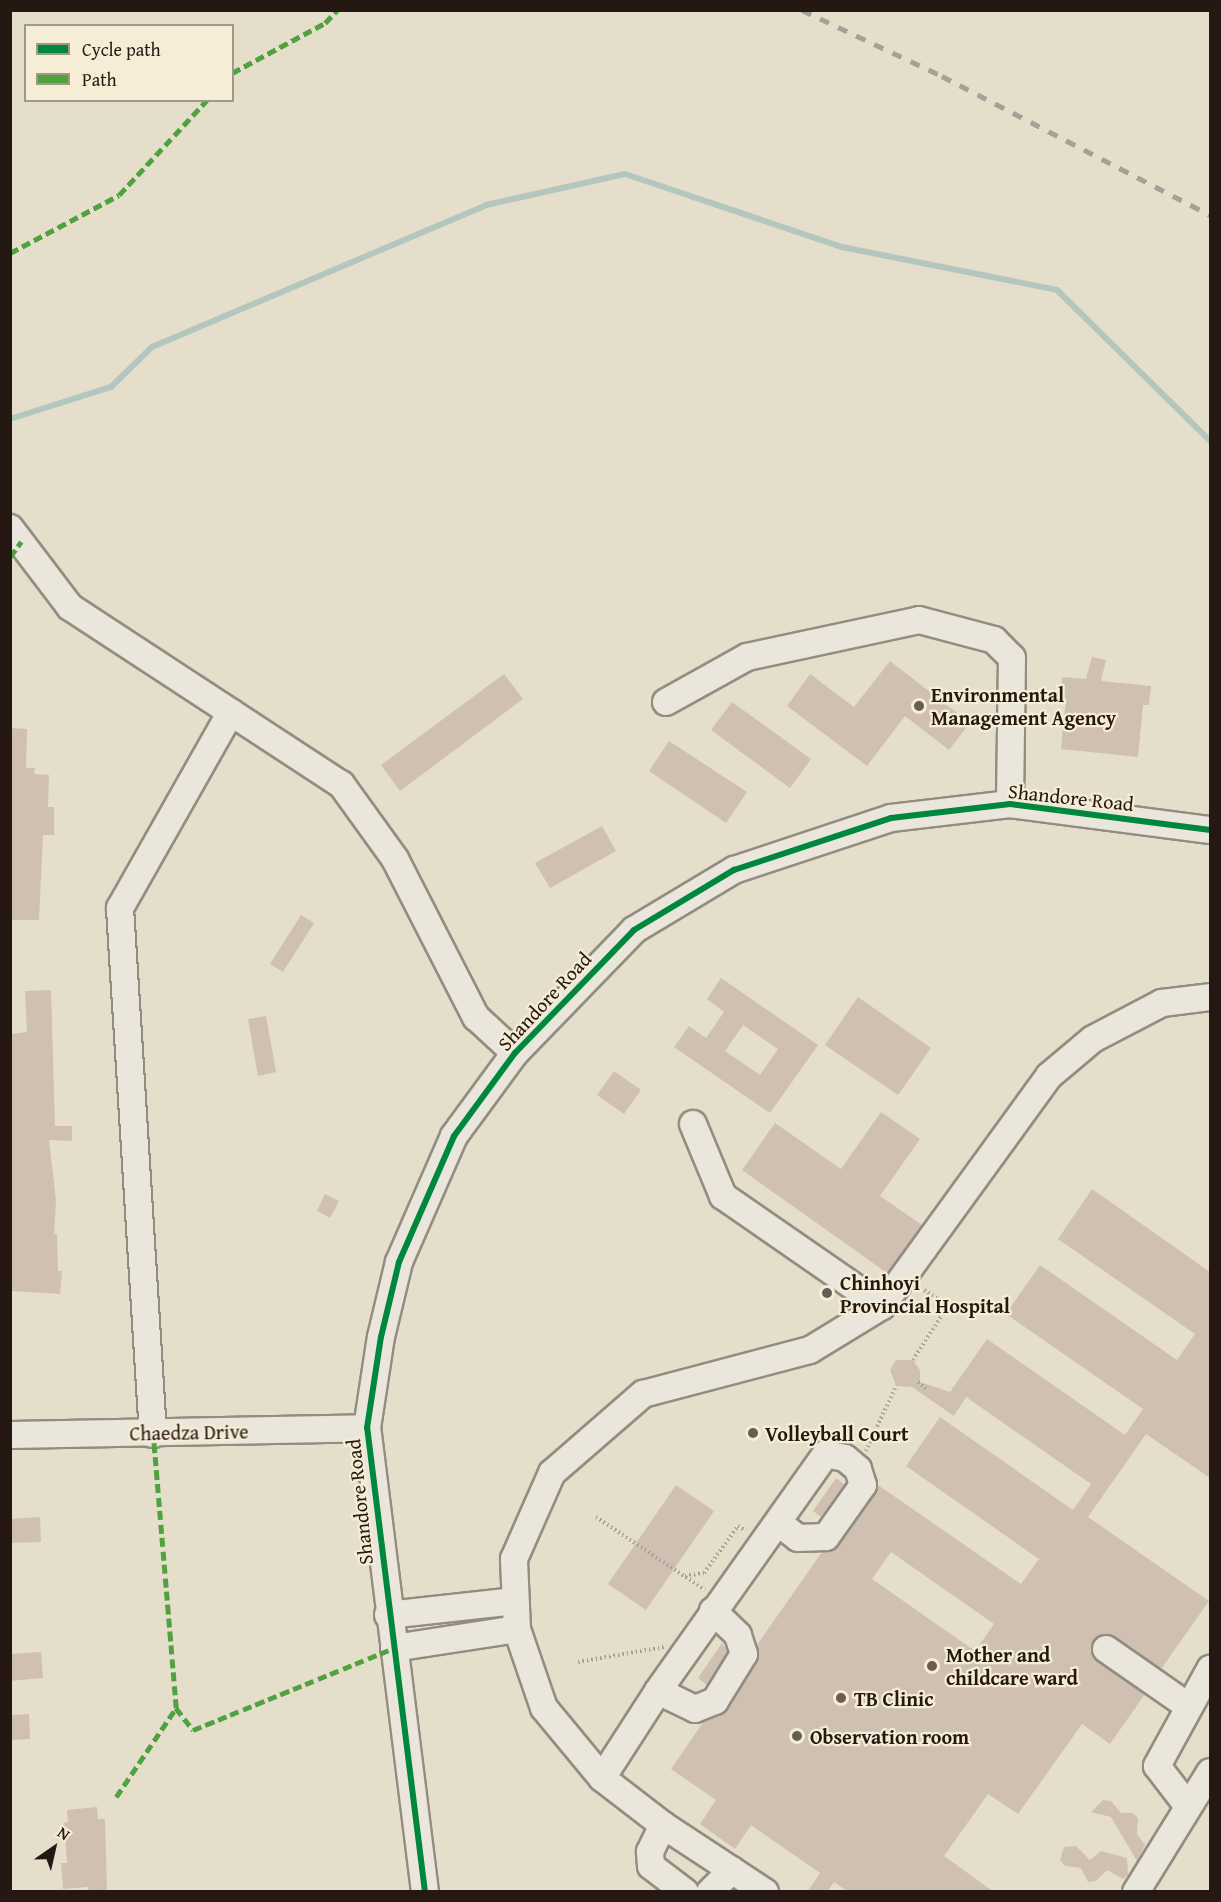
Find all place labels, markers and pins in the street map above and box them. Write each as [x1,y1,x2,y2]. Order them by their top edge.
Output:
place label: Environmental Management Agency [931,682,1116,729]
marker: Environmental Management Agency [912,699,926,713]
place label: Chinhoyi Provincial Hospital [840,1270,1010,1317]
marker: Chinhoyi Provincial Hospital [818,1284,836,1302]
place label: Volleyball Court [765,1421,909,1445]
marker: Volleyball Court [746,1426,760,1440]
place label: Mother and childcare ward [946,1642,1078,1689]
marker: Mother and childcare ward [923,1657,941,1675]
place label: TB Clinic [854,1686,934,1710]
marker: TB Clinic [832,1689,850,1707]
place label: Observation room [810,1724,969,1748]
marker: Observation room [788,1727,806,1745]

